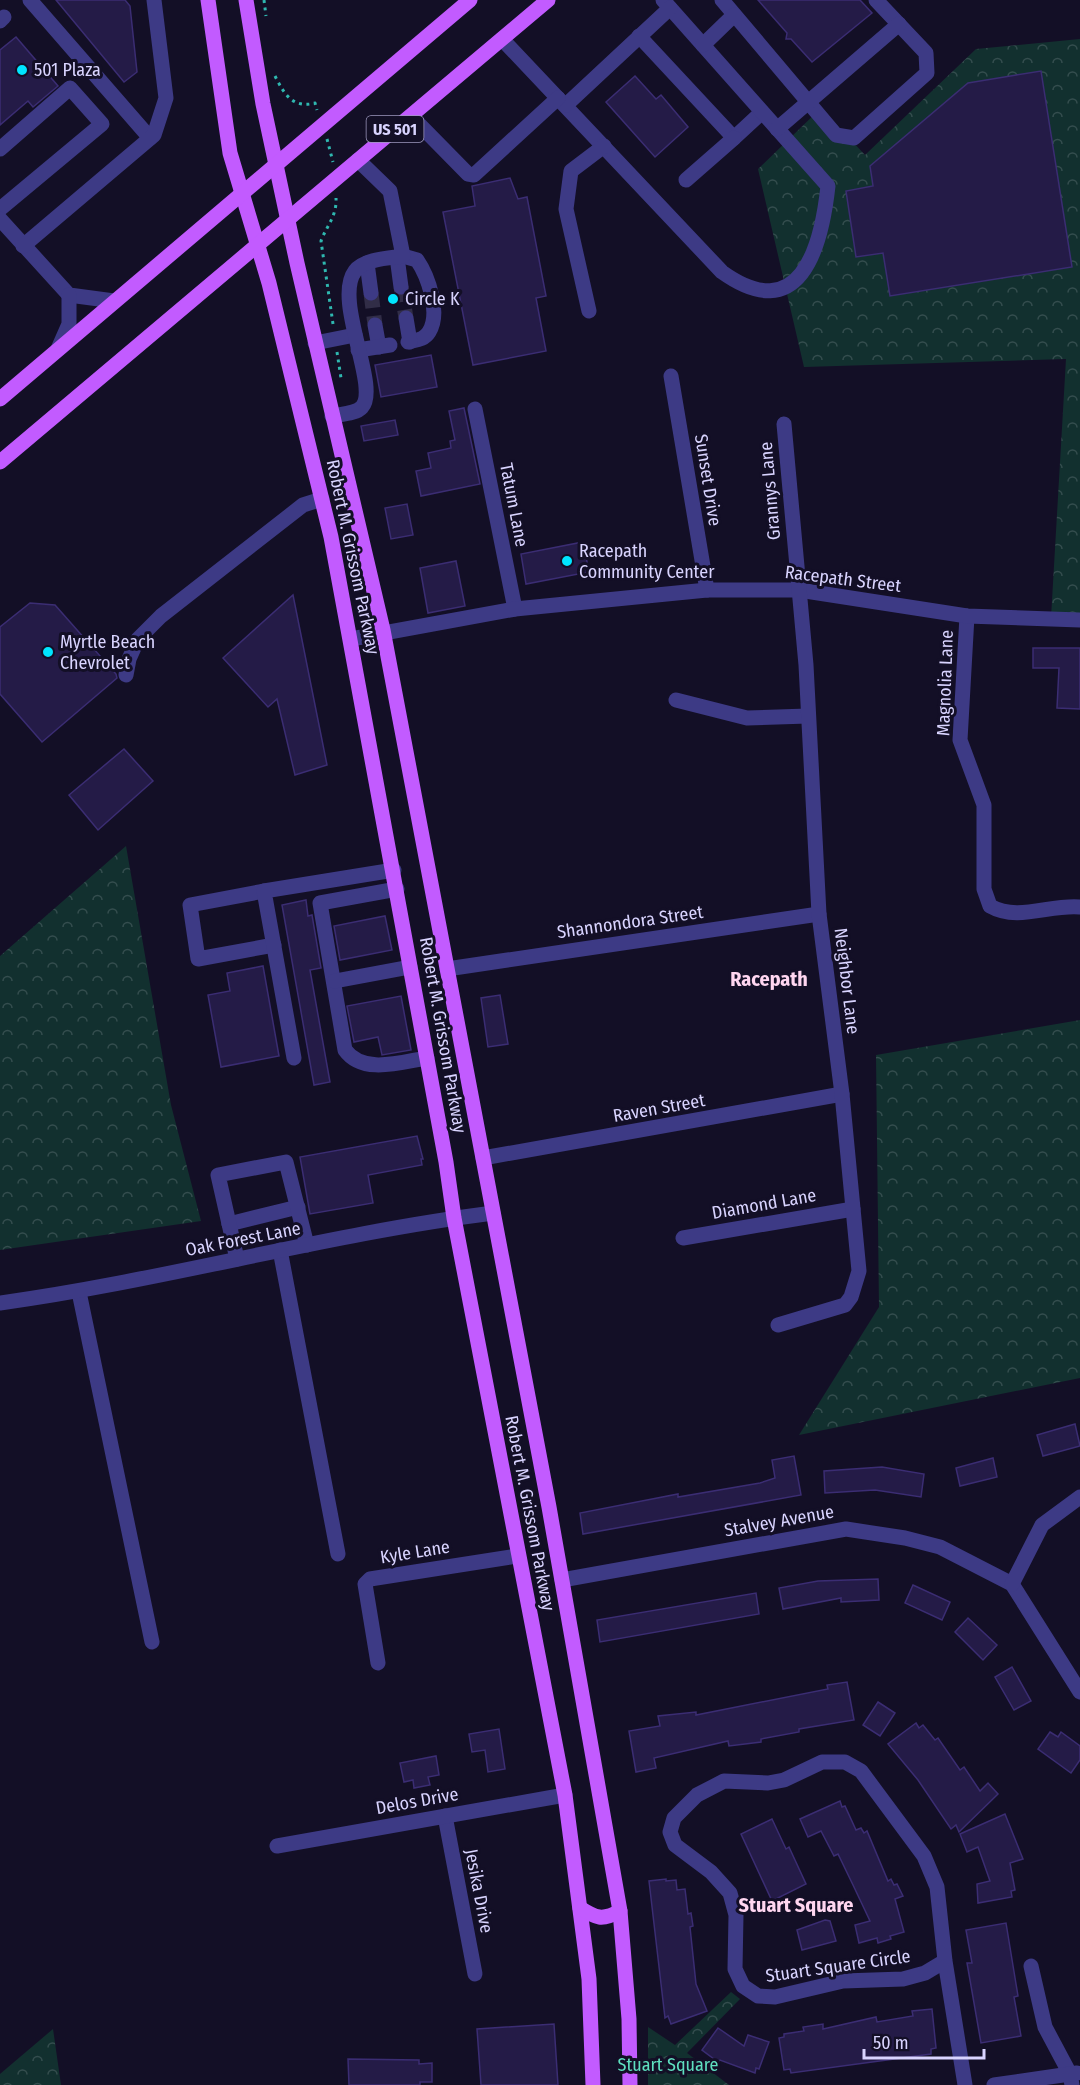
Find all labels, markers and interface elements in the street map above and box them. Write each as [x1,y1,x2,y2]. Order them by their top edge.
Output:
place label: 501 Plaza [34,59,101,81]
marker: 501 Plaza [15,63,29,77]
road number: US 501 [366,116,424,142]
place label: Circle K [405,288,460,310]
marker: Circle K [386,292,400,306]
street label: Sunset Drive [690,433,726,528]
street label: Grannys Lane [755,441,785,541]
street label: Robert M. Grissom Parkway [322,458,384,656]
street label: Tatum Lane [495,461,533,549]
place label: Racepath Community Center [579,540,715,583]
marker: Racepath Community Center [560,554,574,568]
street label: Racepath Street [784,561,902,597]
street label: Magnolia Lane [932,629,958,736]
place label: Myrtle Beach Chevrolet [60,631,155,674]
marker: Myrtle Beach Chevrolet [41,645,55,659]
street label: Shannondora Street [556,901,705,943]
street label: Neighbor Lane [830,927,864,1035]
street label: Robert M. Grissom Parkway [415,935,471,1135]
district label: Racepath [730,967,808,991]
street label: Raven Street [611,1089,707,1127]
street label: Diamond Lane [710,1184,818,1224]
street label: Oak Forest Lane [184,1217,303,1261]
street label: Robert M. Grissom Parkway [500,1413,560,1613]
street label: Stalvey Avenue [722,1501,836,1541]
street label: Kyle Lane [379,1536,452,1568]
street label: Delos Drive [374,1783,460,1819]
street label: Jesika Drive [460,1847,498,1935]
district label: Stuart Square [739,1893,853,1917]
street label: Stuart Square Circle [764,1945,912,1987]
scale bar [864,2022,984,2060]
text: 50 m [873,2032,909,2054]
park label: Stuart Square [618,2054,719,2076]

